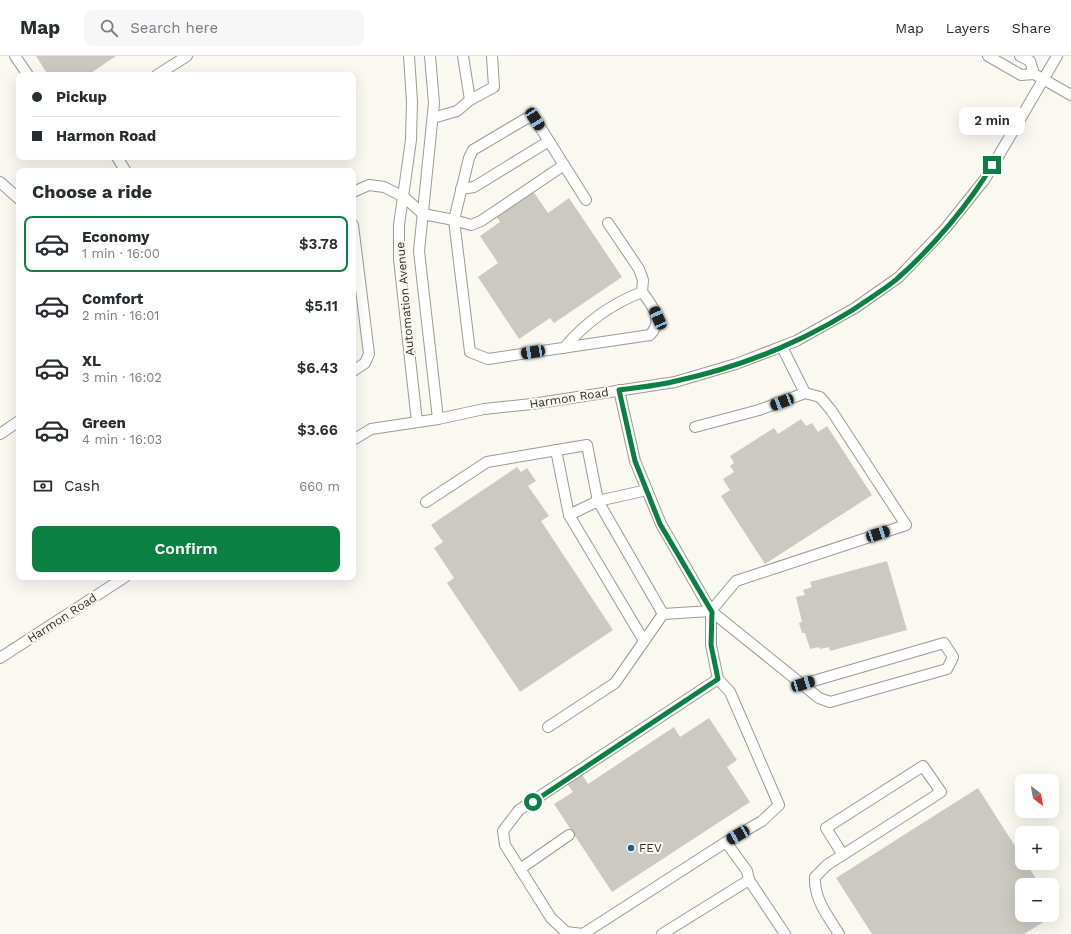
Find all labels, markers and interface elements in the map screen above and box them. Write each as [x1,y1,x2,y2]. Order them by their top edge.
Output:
search box [84,10,364,46]
text: Map [20,16,60,39]
icon: search [98,17,120,39]
text: Search here [130,19,218,37]
text: Map [895,20,924,36]
text: Layers [946,20,990,36]
text: Share [1012,20,1051,36]
text: Pickup [56,88,107,106]
car [523,106,547,132]
callout: 2 min [959,107,1025,135]
text: 2 min [974,113,1010,128]
text: Harmon Road [56,127,156,145]
route end [983,156,1001,174]
text: Choose a ride [32,181,152,202]
icon: car [34,226,70,262]
text: Economy [82,228,149,246]
text: $3.78 [299,235,338,253]
street label: Automation Avenue [393,241,417,357]
text: 1 min · 16:00 [82,246,160,261]
icon: car [34,288,70,324]
text: Comfort [82,290,143,308]
text: $5.11 [305,297,338,315]
car [648,305,668,331]
text: 2 min · 16:01 [82,308,159,323]
car [520,344,546,360]
icon: car [34,350,70,386]
text: XL [82,352,101,370]
text: $6.43 [297,359,338,377]
text: 3 min · 16:02 [82,370,162,385]
street label: Harmon Road [528,385,610,411]
car [769,392,795,412]
icon: car [34,412,70,448]
text: Green [82,414,126,432]
text: $3.66 [297,421,338,439]
text: 4 min · 16:03 [82,432,162,447]
icon: cash [32,475,54,497]
text: Cash [64,477,100,495]
text: 660 m [299,479,340,494]
car [865,525,891,543]
button: Confirm [32,526,340,572]
street label: Harmon Road [25,590,99,646]
car [790,675,816,693]
north arrow [1015,774,1059,818]
map controls [1015,774,1059,922]
route start [524,793,542,811]
car [725,824,751,846]
button: + [1015,826,1059,870]
place label: FEV [639,841,662,855]
marker: FEV [626,843,636,853]
button: − [1015,878,1059,922]

